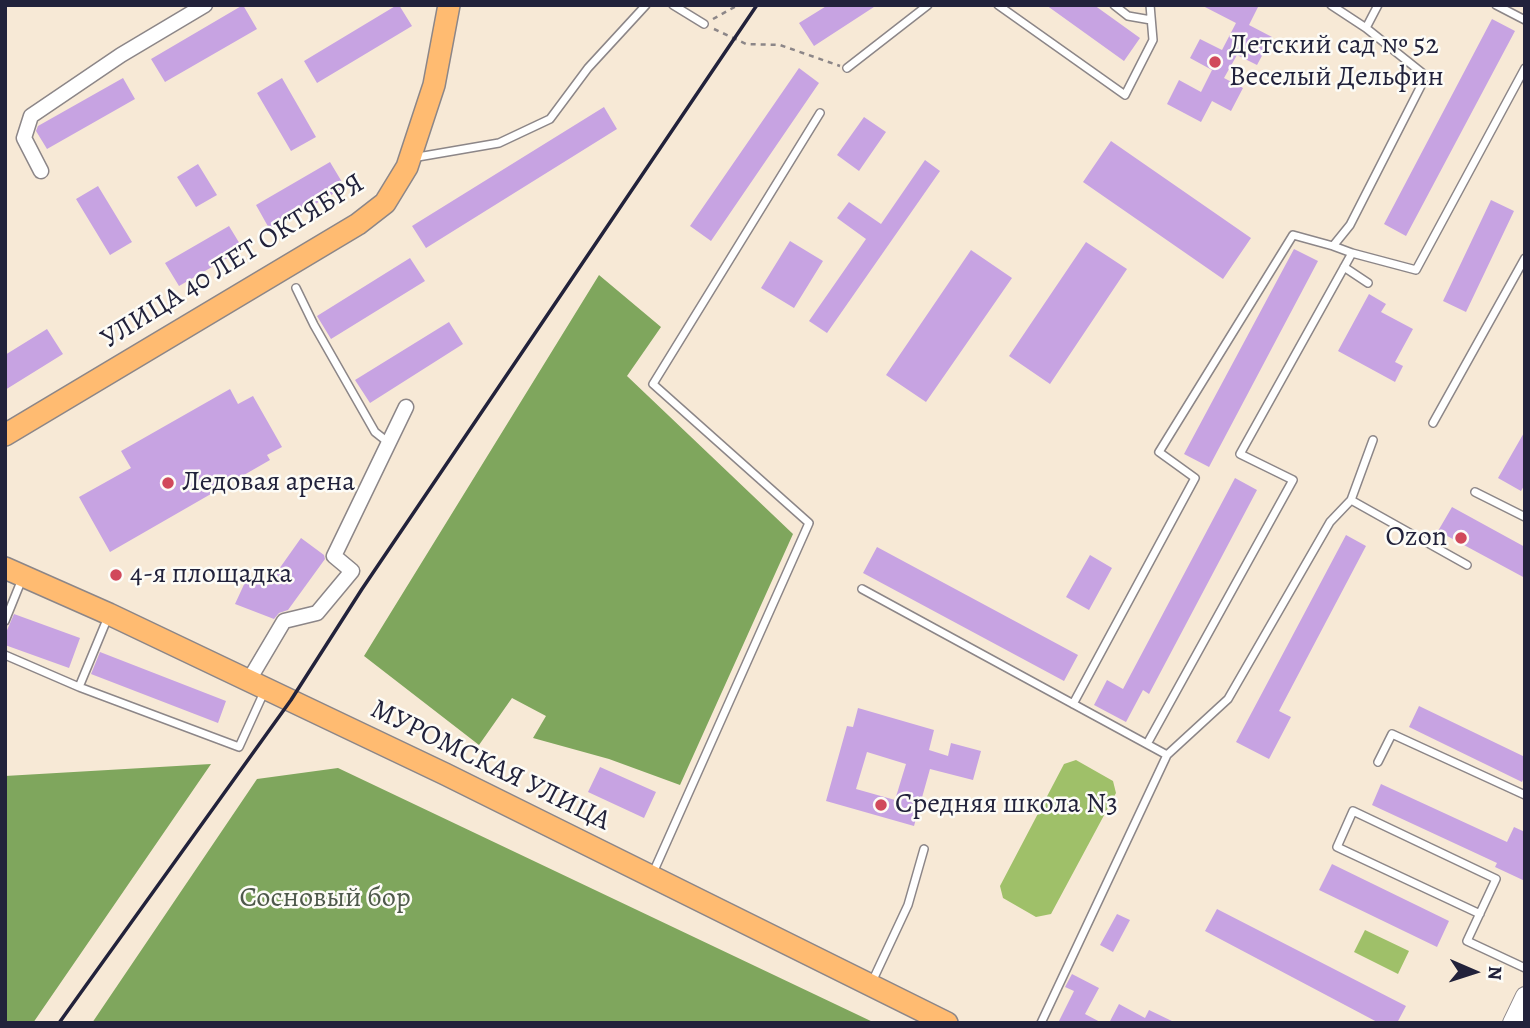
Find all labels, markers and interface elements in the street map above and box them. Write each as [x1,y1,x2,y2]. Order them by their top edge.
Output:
place label: Детский сад № 52 Веселый Дельфин [1229,29,1444,95]
marker: Детский сад № 52 Веселый Дельфин [1207,54,1223,70]
street label: УЛИЦА 40 ЛЕТ ОКТЯБРЯ [95,167,371,357]
place label: Ледовая арена [182,466,355,500]
marker: Ледовая арена [160,475,176,491]
place label: Ozon [1385,521,1447,555]
marker: Ozon [1453,530,1469,546]
place label: 4-я площадка [130,558,292,592]
marker: 4-я площадка [108,567,124,583]
street label: МУРОМСКАЯ УЛИЦА [365,693,615,839]
place label: Средняя школа N3 [895,788,1118,822]
marker: Средняя школа N3 [873,797,889,813]
park label: Сосновый бор [239,882,411,916]
north arrow [1439,937,1509,1007]
text: N [1482,966,1508,981]

